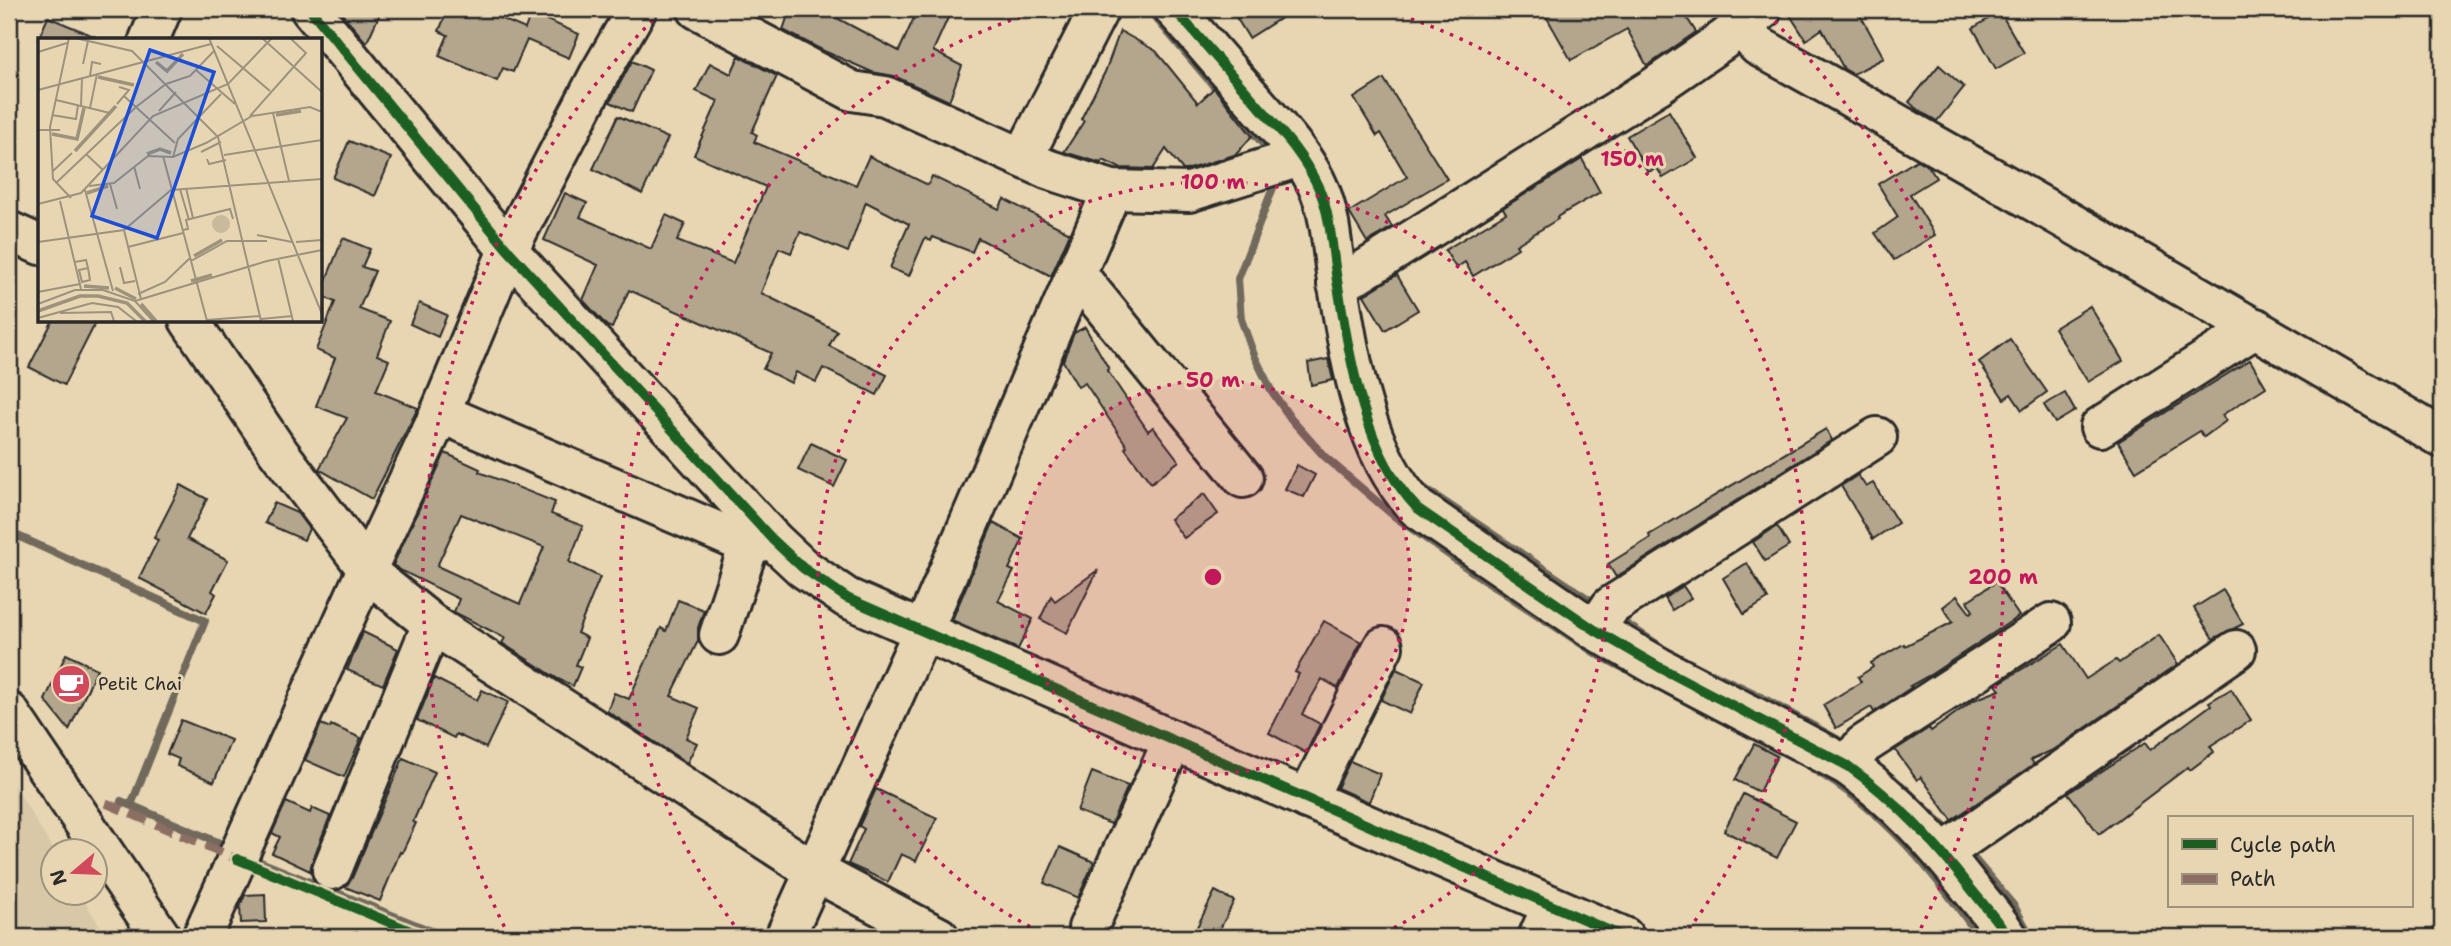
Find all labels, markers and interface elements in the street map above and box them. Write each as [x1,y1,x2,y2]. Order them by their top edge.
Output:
inset map [38,38,322,322]
text: 150 m [1600,145,1664,173]
text: 100 m [1181,168,1245,196]
text: 50 m [1186,366,1240,394]
text: 200 m [1968,563,2038,591]
centre of rings [1201,565,1225,589]
cafe icon: Petit Chai [50,663,92,705]
place label: Petit Chai [98,672,182,696]
legend [2168,816,2412,908]
text: Cycle path [2230,831,2336,859]
north arrow [38,838,108,908]
text: Path [2230,865,2276,893]
text: N [44,866,73,889]

